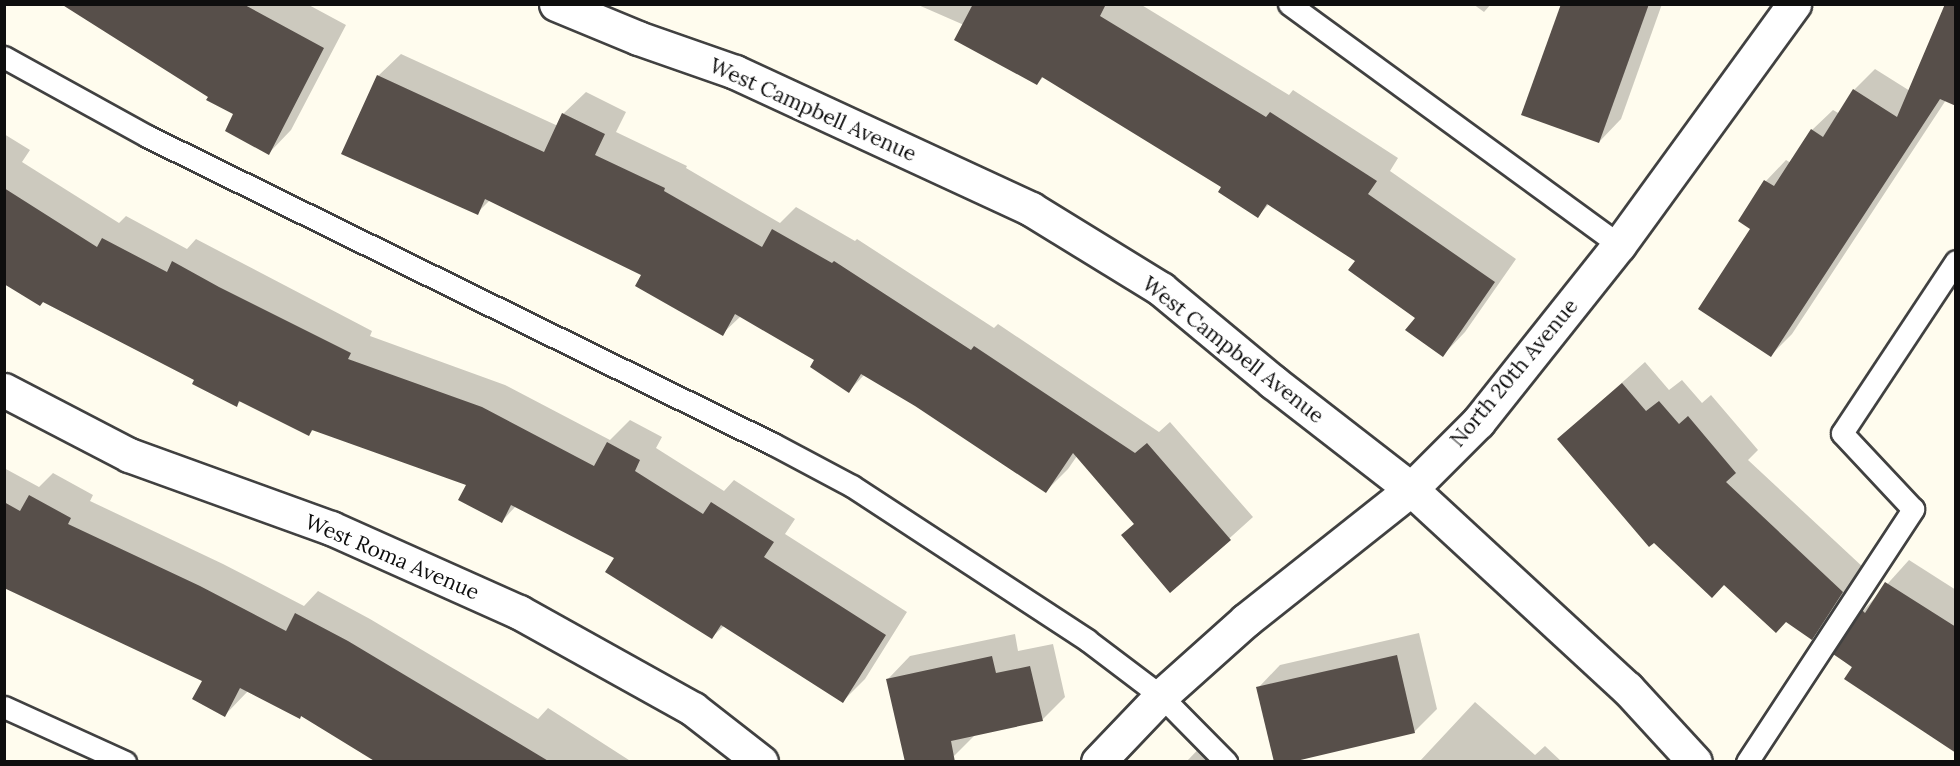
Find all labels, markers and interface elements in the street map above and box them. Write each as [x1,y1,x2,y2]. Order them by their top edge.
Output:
street label: West Campbell Avenue [706,53,920,167]
street label: West Campbell Avenue [1137,271,1329,429]
street label: North 20th Avenue [1445,294,1583,452]
street label: West Roma Avenue [301,509,483,605]

